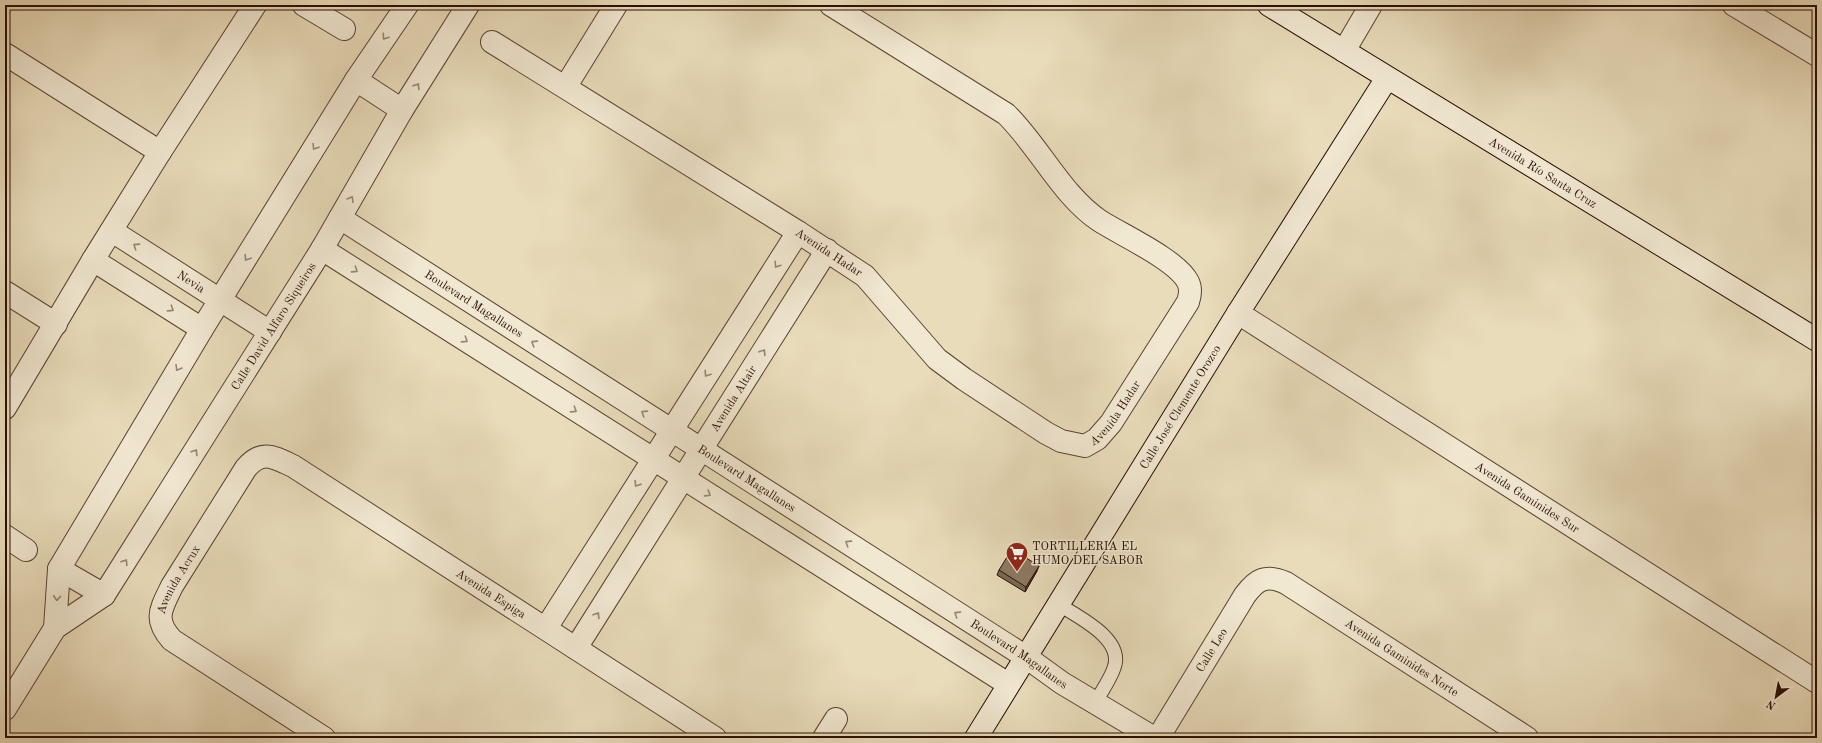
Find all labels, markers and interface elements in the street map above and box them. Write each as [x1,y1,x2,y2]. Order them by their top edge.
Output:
one-way arrow [383,33,390,40]
one-way arrow [412,83,420,90]
street label: Avenida Río Santa Cruz [1486,136,1599,211]
one-way arrow [312,143,320,150]
one-way arrow [347,195,354,203]
street label: Avenida Hadar [793,227,864,279]
one-way arrow [133,244,140,251]
one-way arrow [244,254,252,261]
street label: Calle David Alfaro Siqueiros [230,261,319,393]
one-way arrow [775,261,782,268]
one-way arrow [351,265,358,273]
street label: Nevia [175,269,207,296]
street label: Boulevard Magallanes [422,269,525,340]
one-way arrow [167,305,174,312]
one-way arrow [461,335,468,343]
one-way arrow [531,340,538,348]
street label: Calle José Clemente Orozco [1138,343,1224,471]
one-way arrow [759,349,766,356]
one-way arrow [176,364,183,371]
street label: Avenida Altair [709,364,760,434]
one-way arrow [704,370,712,377]
street label: Avenida Hadar [1088,379,1143,449]
one-way arrow [570,405,577,412]
one-way arrow [641,410,648,418]
street label: Boulevard Magallanes [695,443,798,515]
one-way arrow [190,449,197,456]
street label: Avenida Gaminides Sur [1472,461,1581,536]
one-way arrow [634,480,642,487]
one-way arrow [704,489,711,497]
supermarket icon: TORTILLERIA EL HUMO DEL SABOR [1004,540,1030,573]
one-way arrow [845,541,852,548]
place label: TORTILLERIA EL HUMO DEL SABOR [1032,541,1144,567]
street label: Avenida Acrux [156,543,203,615]
one-way arrow [120,559,128,566]
street label: Avenida Espiga [453,568,528,621]
one-way arrow [53,595,62,601]
one-way arrow [954,611,961,618]
one-way arrow [592,612,599,619]
street label: Avenida Gaminides Norte [1342,617,1461,699]
street label: Boulevard Magallanes [968,618,1069,692]
street label: Calle Leo [1195,626,1230,675]
north arrow [1756,677,1796,717]
text: N [1765,697,1778,711]

